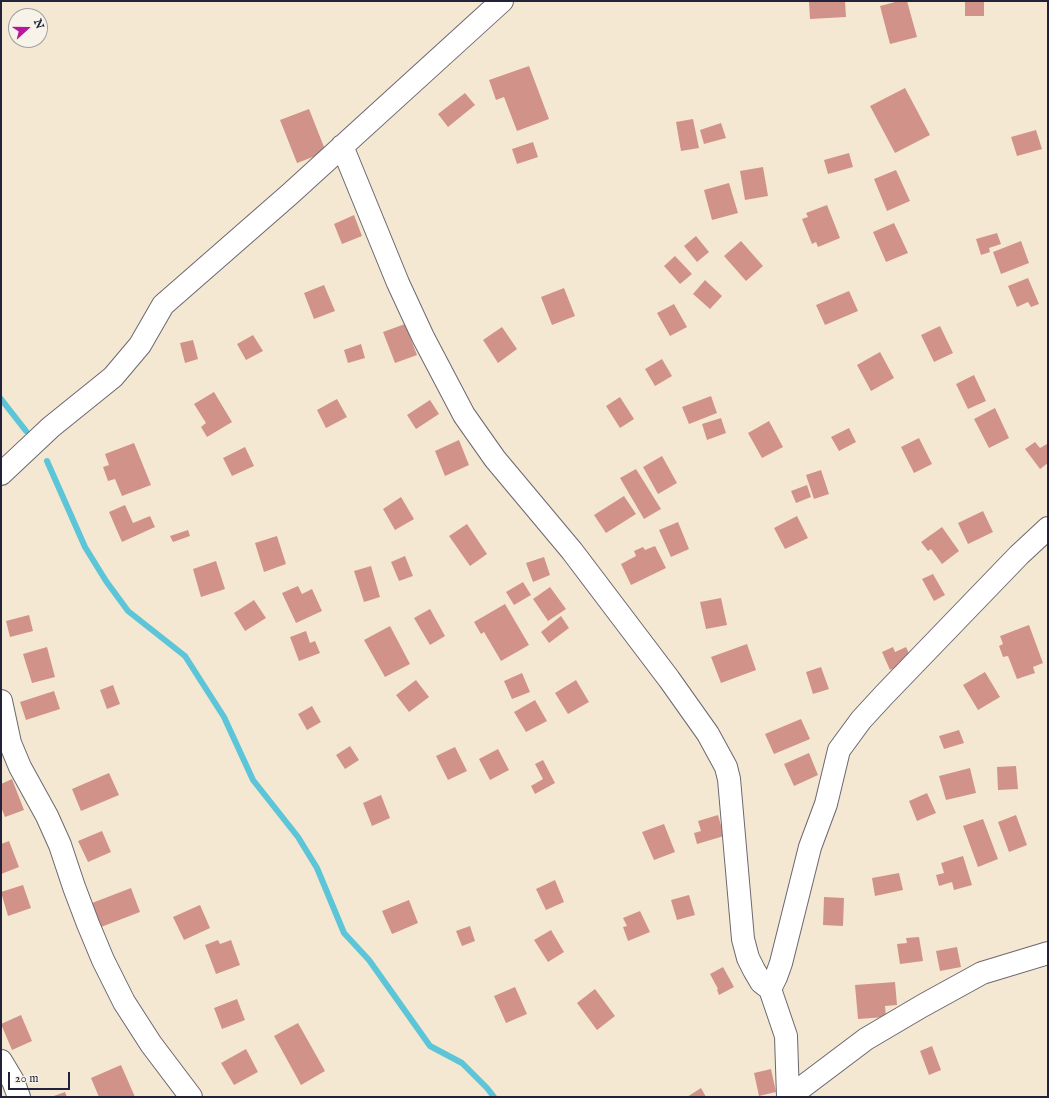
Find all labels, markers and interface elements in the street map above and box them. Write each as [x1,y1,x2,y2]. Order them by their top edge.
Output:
north arrow [8,8,48,48]
text: N [30,17,47,31]
scale bar [10,1064,72,1090]
text: 20 m [15,1071,38,1086]

